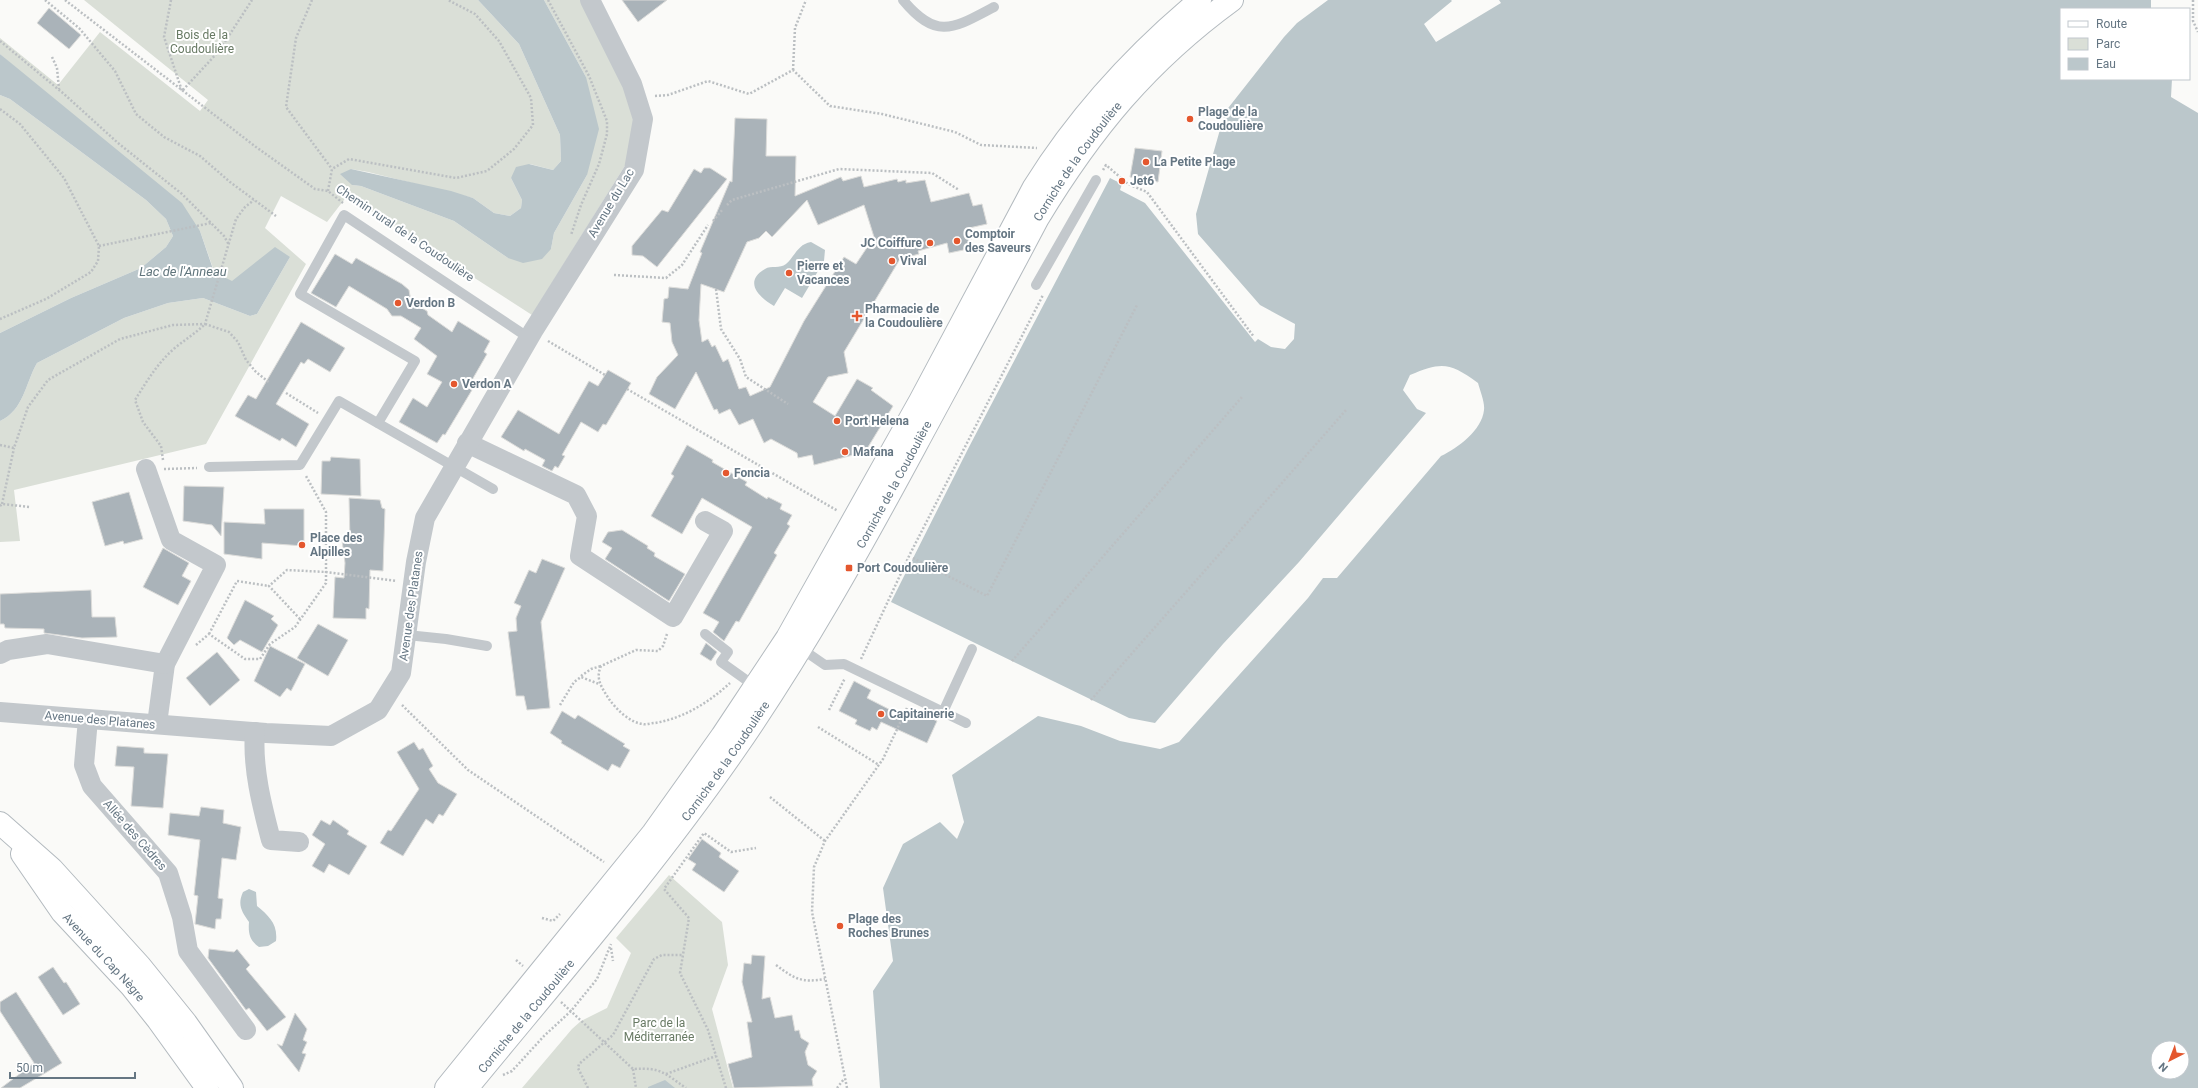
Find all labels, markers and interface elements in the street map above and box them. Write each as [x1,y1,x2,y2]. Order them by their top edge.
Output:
legend [2060,8,2190,80]
text: Route [2096,17,2127,31]
park label: Bois de la Coudoulière [170,28,234,56]
text: Parc [2096,37,2120,51]
text: Eau [2096,57,2116,71]
street label: Corniche de la Coudoulière [1031,99,1125,224]
place label: Plage de la Coudoulière [1198,105,1264,133]
marker: Plage de la Coudoulière [1185,114,1195,124]
place label: La Petite Plage [1154,155,1236,169]
marker: La Petite Plage [1141,157,1151,167]
street label: Avenue du Lac [585,166,637,240]
place label: Jet6 [1130,174,1154,188]
marker: Jet6 [1117,176,1127,186]
street label: Chemin rural de la Coudoulière [333,182,477,284]
place label: Comptoir des Saveurs [965,227,1031,255]
place label: JC Coiffure [861,236,923,250]
marker: Comptoir des Saveurs [952,236,962,246]
marker: JC Coiffure [925,238,935,248]
place label: Vival [900,254,927,268]
marker: Vival [887,256,897,266]
place label: Pierre et Vacances [797,259,849,287]
water label: Lac de l'Anneau [139,264,227,279]
marker: Pierre et Vacances [784,268,794,278]
place label: Verdon B [406,296,456,310]
marker: Verdon B [393,298,403,308]
place label: Pharmacie de la Coudoulière [865,302,943,330]
marker: Pharmacie de la Coudoulière [852,311,862,321]
place label: Verdon A [462,377,513,391]
marker: Verdon A [449,379,459,389]
place label: Port Helena [845,414,909,428]
marker: Port Helena [832,416,842,426]
street label: Corniche de la Coudoulière [854,418,935,551]
place label: Mafana [853,445,894,459]
marker: Mafana [840,447,850,457]
place label: Foncia [734,466,770,480]
marker: Foncia [721,468,731,478]
place label: Place des Alpilles [310,531,362,559]
marker: Place des Alpilles [297,540,307,550]
street label: Avenue des Platanes [396,550,426,662]
place label: Port Coudoulière [857,561,949,575]
marker: Port Coudoulière [844,563,854,573]
street label: Corniche de la Coudoulière [679,699,772,824]
place label: Capitainerie [889,707,955,721]
street label: Avenue des Platanes [44,708,156,732]
marker: Capitainerie [876,709,886,719]
street label: Allée des Cèdres [100,797,170,873]
street label: Avenue du Cap Nègre [60,910,148,1004]
place label: Plage des Roches Brunes [848,912,929,940]
marker: Plage des Roches Brunes [835,921,845,931]
street label: Corniche de la Coudoulière [475,957,577,1076]
park label: Parc de la Méditerranée [624,1016,694,1044]
north arrow [2150,1040,2190,1080]
scale bar [10,1054,135,1080]
text: N [2156,1059,2171,1074]
text: 50 m [16,1061,43,1075]

